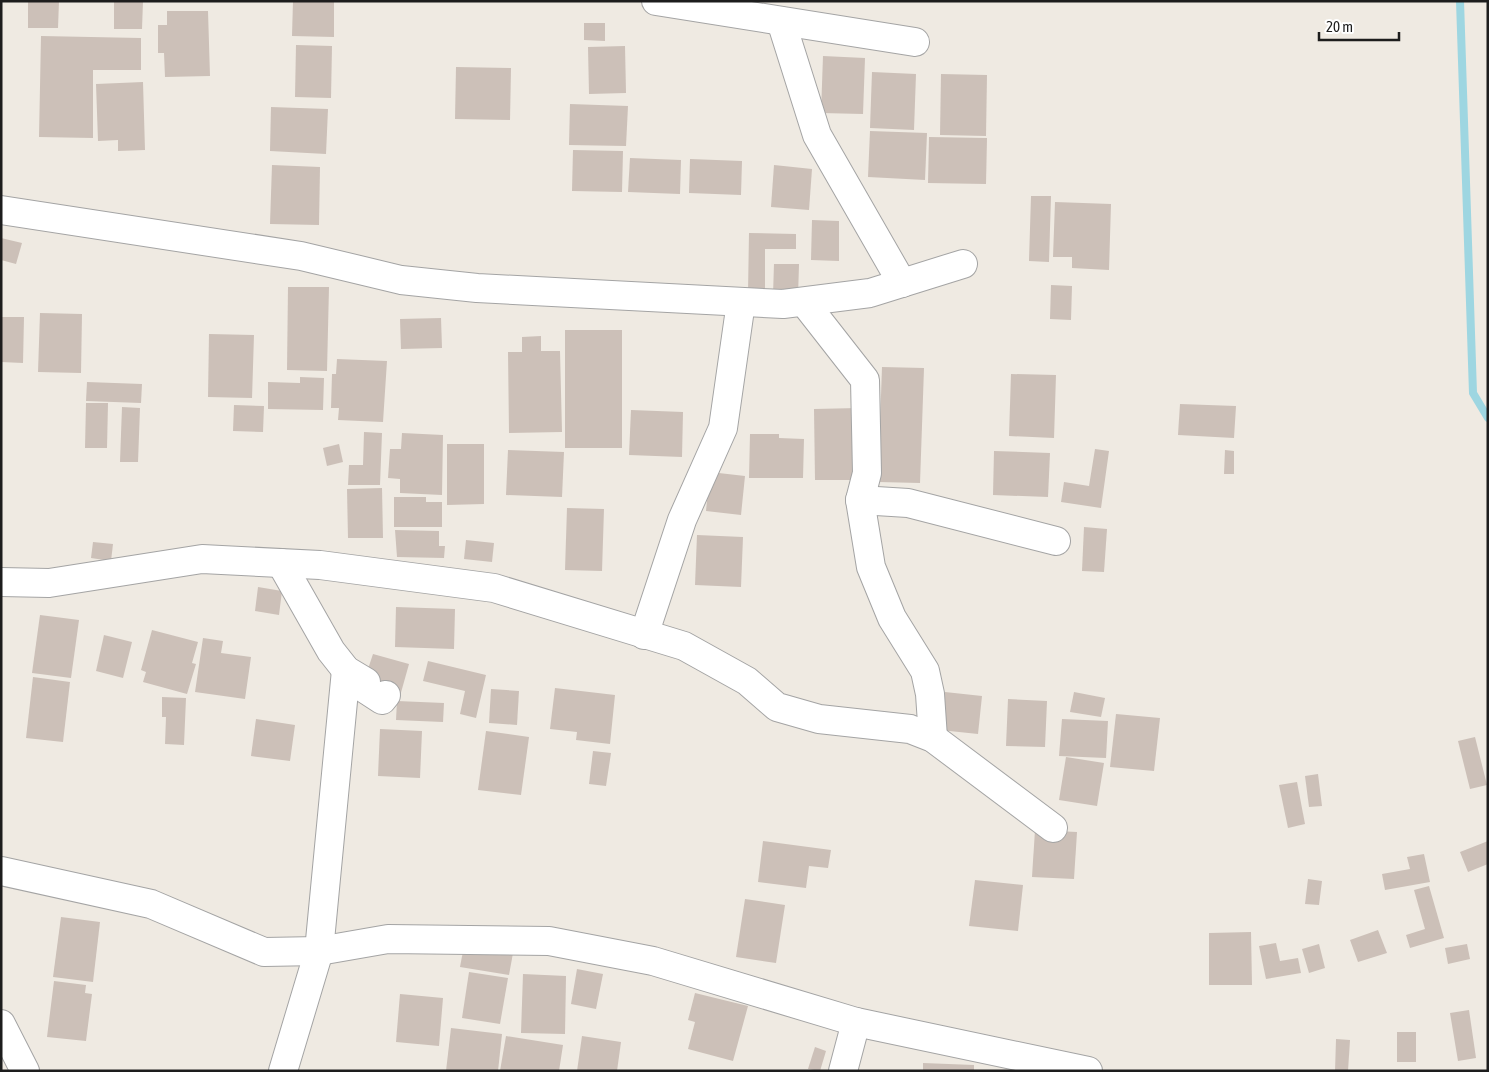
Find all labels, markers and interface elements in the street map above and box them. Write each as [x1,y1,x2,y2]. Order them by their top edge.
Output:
scale bar [1319,10,1399,42]
text: 20 m [1326,18,1353,35]

